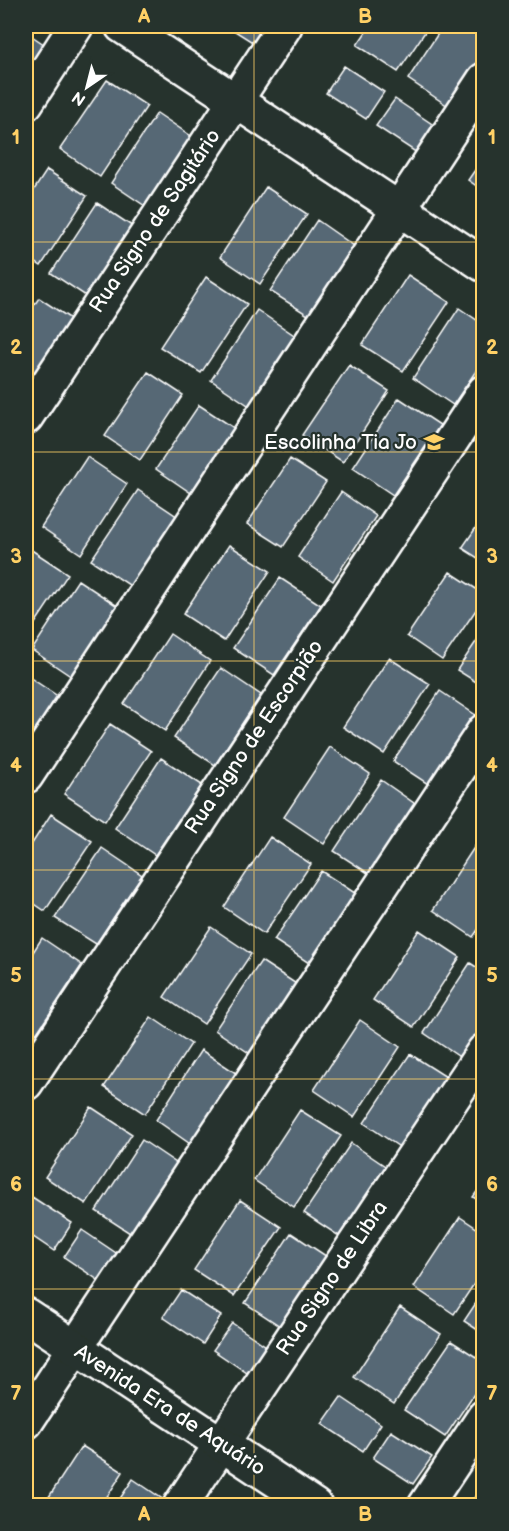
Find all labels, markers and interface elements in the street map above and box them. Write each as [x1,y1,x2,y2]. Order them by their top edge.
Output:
text: A [137,5,151,29]
text: B [358,5,372,29]
north arrow [57,57,117,117]
text: N [69,87,90,109]
street label: Rua Signo de Sagitário [84,124,226,318]
text: 1 [12,126,20,150]
text: 1 [488,126,496,150]
text: 2 [10,336,22,360]
text: 2 [486,336,498,360]
place label: Escolinha Tia Jo [264,430,417,455]
school or university icon: Escolinha Tia Jo [422,430,446,454]
text: 3 [10,545,22,569]
text: 3 [486,545,498,569]
street label: Rua Signo de Escorpião [180,635,328,839]
text: 4 [10,754,22,778]
text: 4 [486,754,498,778]
text: 5 [10,964,22,988]
text: 5 [486,964,498,988]
text: 6 [10,1173,22,1197]
text: 6 [486,1173,498,1197]
street label: Rua Signo de Libra [271,1196,393,1360]
street label: Avenida Era de Aquário [70,1339,270,1481]
text: 7 [10,1382,22,1406]
text: 7 [486,1382,498,1406]
text: A [137,1503,151,1527]
text: B [358,1503,372,1527]

